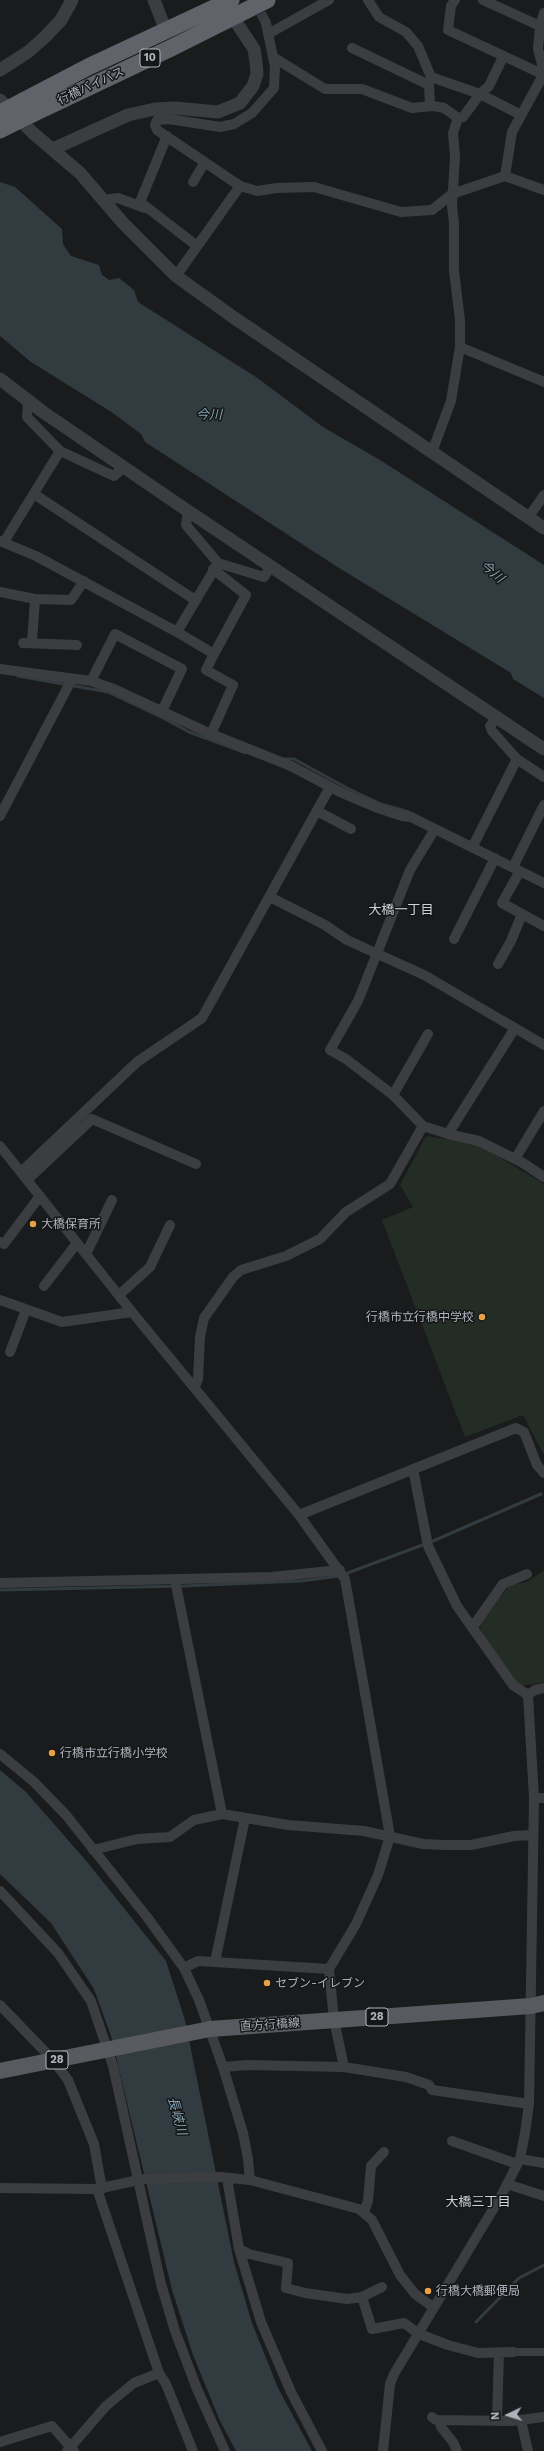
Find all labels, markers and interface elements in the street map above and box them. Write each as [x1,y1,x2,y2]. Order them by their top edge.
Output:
road number: 10 [140,49,160,67]
street label: 行橋バイパス [55,64,127,108]
water label: 今川 [196,407,222,423]
water label: 今川 [477,558,507,586]
district label: 大橋一丁目 [369,902,433,918]
place label: 大橋保育所 [41,1217,101,1231]
marker: 大橋保育所 [28,1219,38,1229]
place label: 行橋市立行橋中学校 [366,1310,474,1324]
marker: 行橋市立行橋中学校 [477,1312,487,1322]
place label: 行橋市立行橋小学校 [60,1746,168,1760]
marker: 行橋市立行橋小学校 [47,1748,57,1758]
place label: セブン-イレブン [275,1976,365,1990]
marker: セブン-イレブン [262,1978,272,1988]
road number: 28 [366,2008,388,2026]
street label: 直方行橋線 [240,2016,300,2034]
road number: 28 [46,2051,68,2069]
water label: 長峡川 [164,2095,190,2137]
district label: 大橋三丁目 [446,2194,510,2210]
place label: 行橋大橋郵便局 [436,2284,520,2298]
marker: 行橋大橋郵便局 [423,2286,433,2296]
north arrow [488,2395,528,2435]
text: N [489,2411,502,2420]

